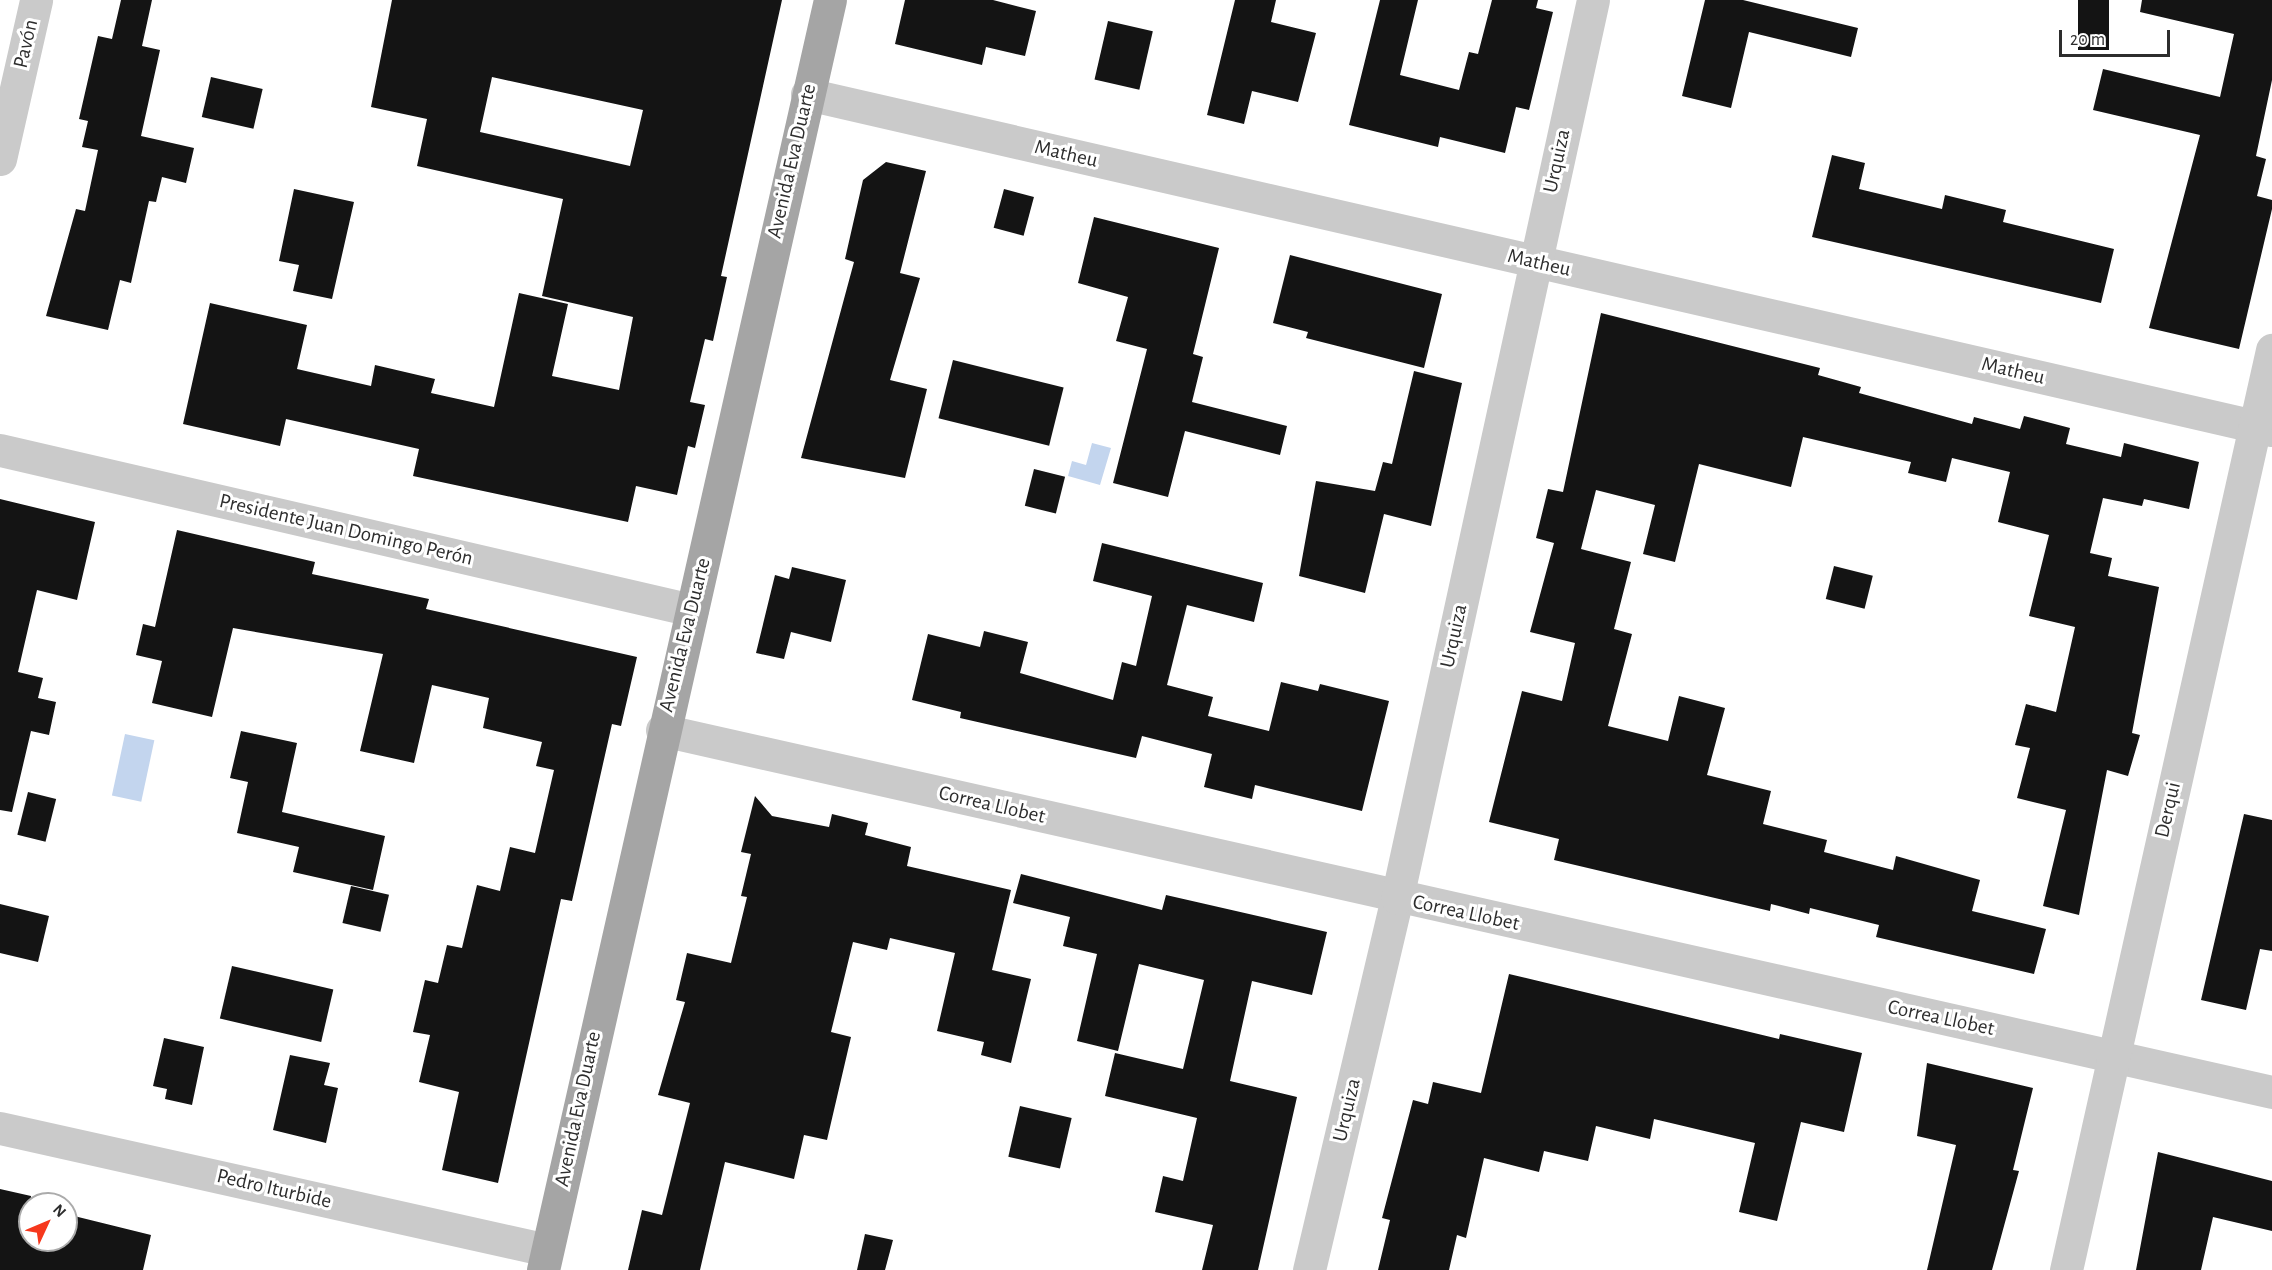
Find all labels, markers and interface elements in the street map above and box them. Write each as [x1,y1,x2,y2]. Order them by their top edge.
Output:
street label: Pavón [8,17,44,71]
scale bar [2062,18,2173,56]
text: 20 m [2070,31,2105,49]
street label: Avenida Eva Duarte [762,81,822,241]
street label: Urquiza [1538,127,1576,195]
street label: Matheu [1032,135,1100,173]
street label: Matheu [1505,244,1573,282]
street label: Matheu [1979,352,2047,390]
street label: Presidente Juan Domingo Perón [217,489,475,571]
street label: Avenida Eva Duarte [654,555,716,715]
street label: Urquiza [1435,602,1473,670]
street label: Derqui [2149,780,2187,840]
street label: Correa Llobet [936,781,1048,829]
street label: Correa Llobet [1410,889,1522,937]
street label: Correa Llobet [1885,994,1997,1042]
street label: Avenida Eva Duarte [549,1029,607,1189]
street label: Urquiza [1327,1076,1367,1144]
street label: Pedro Iturbide [214,1164,334,1214]
north arrow [18,1192,78,1252]
text: N [50,1201,69,1220]

